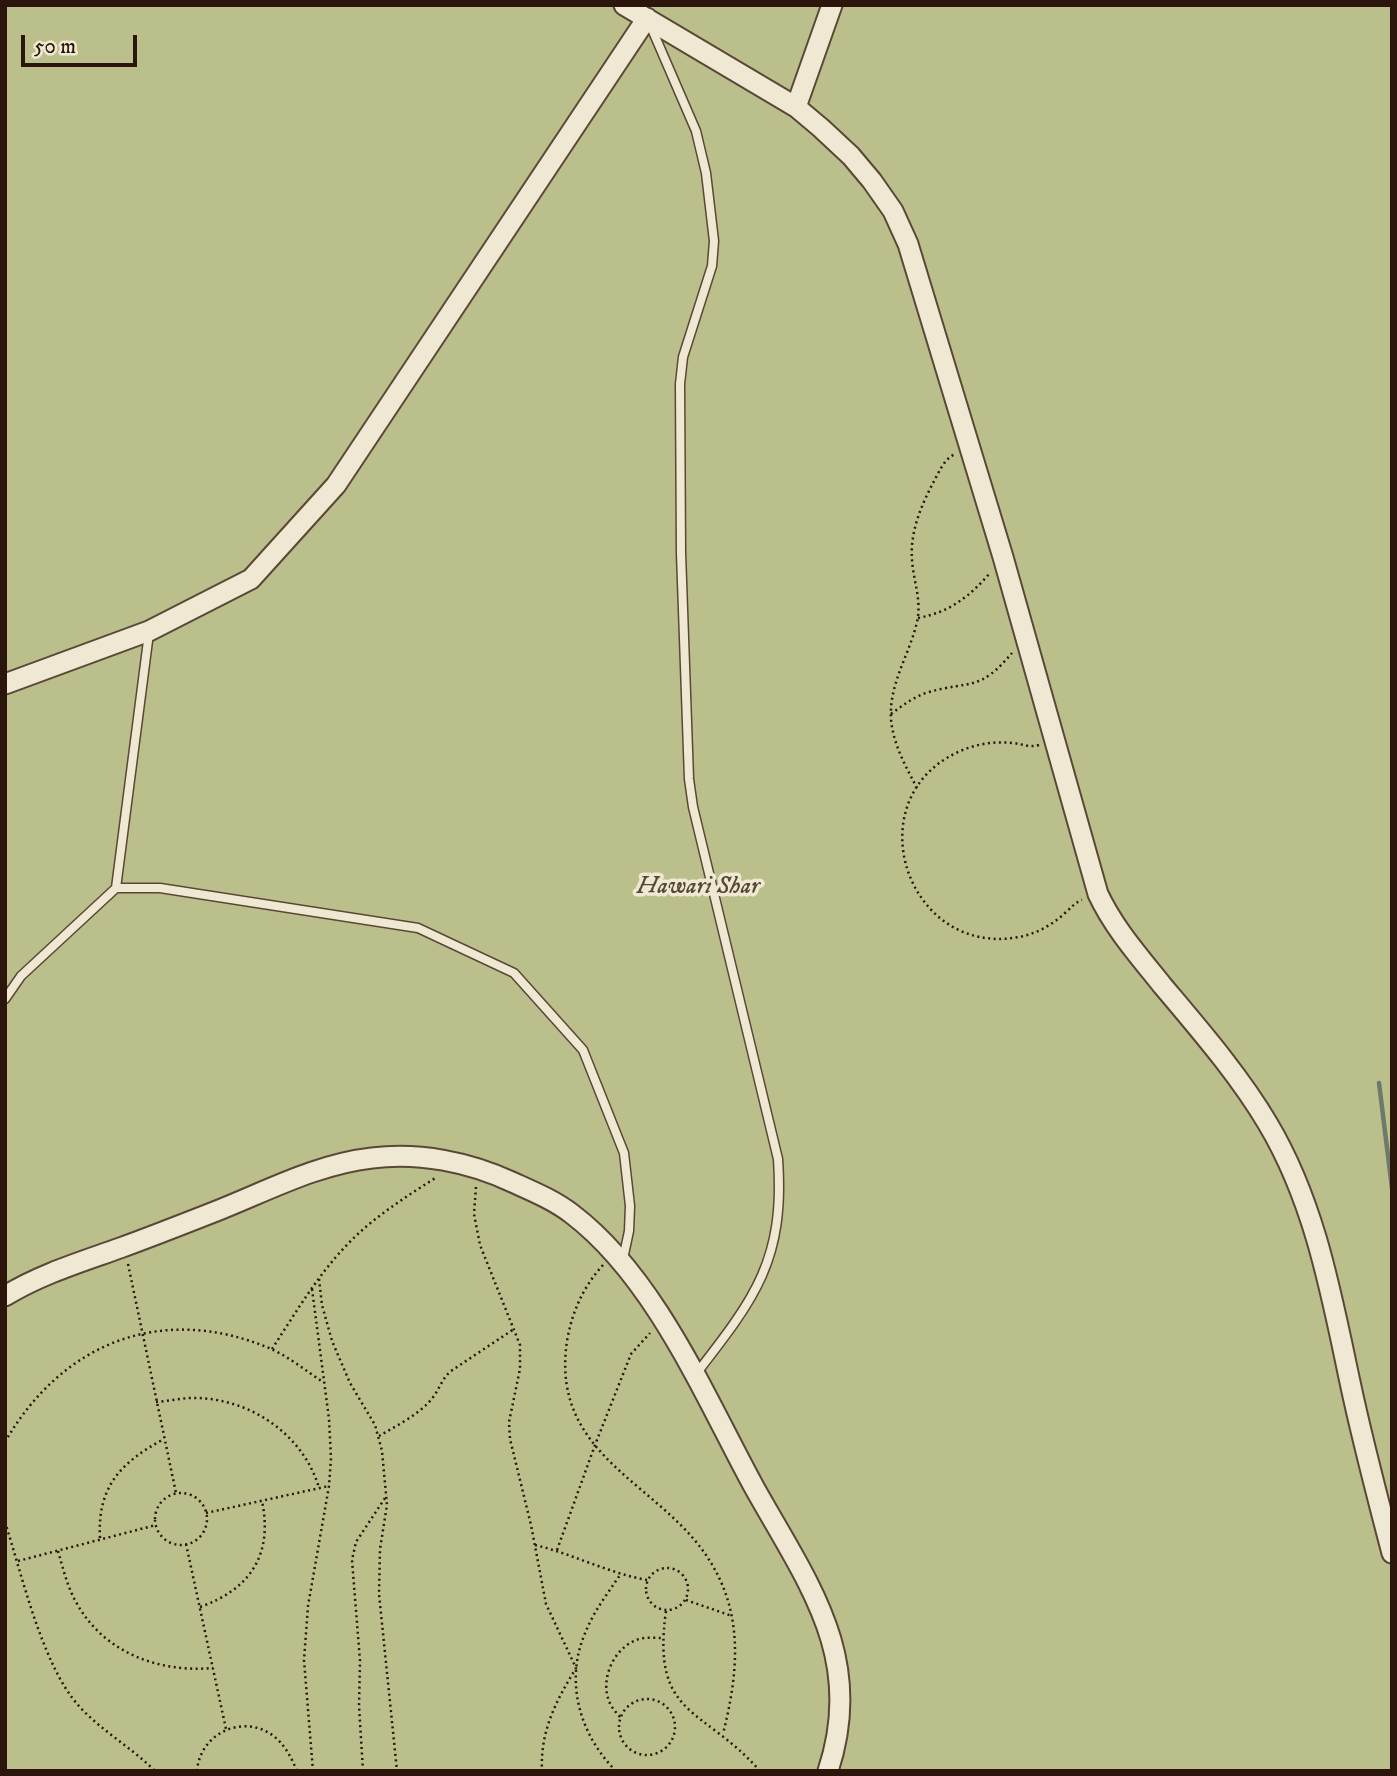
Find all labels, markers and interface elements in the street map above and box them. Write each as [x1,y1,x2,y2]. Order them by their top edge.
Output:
scale bar [24,21,140,65]
text: 50 m [34,34,76,60]
park label: Hawari Shar [637,874,759,902]

